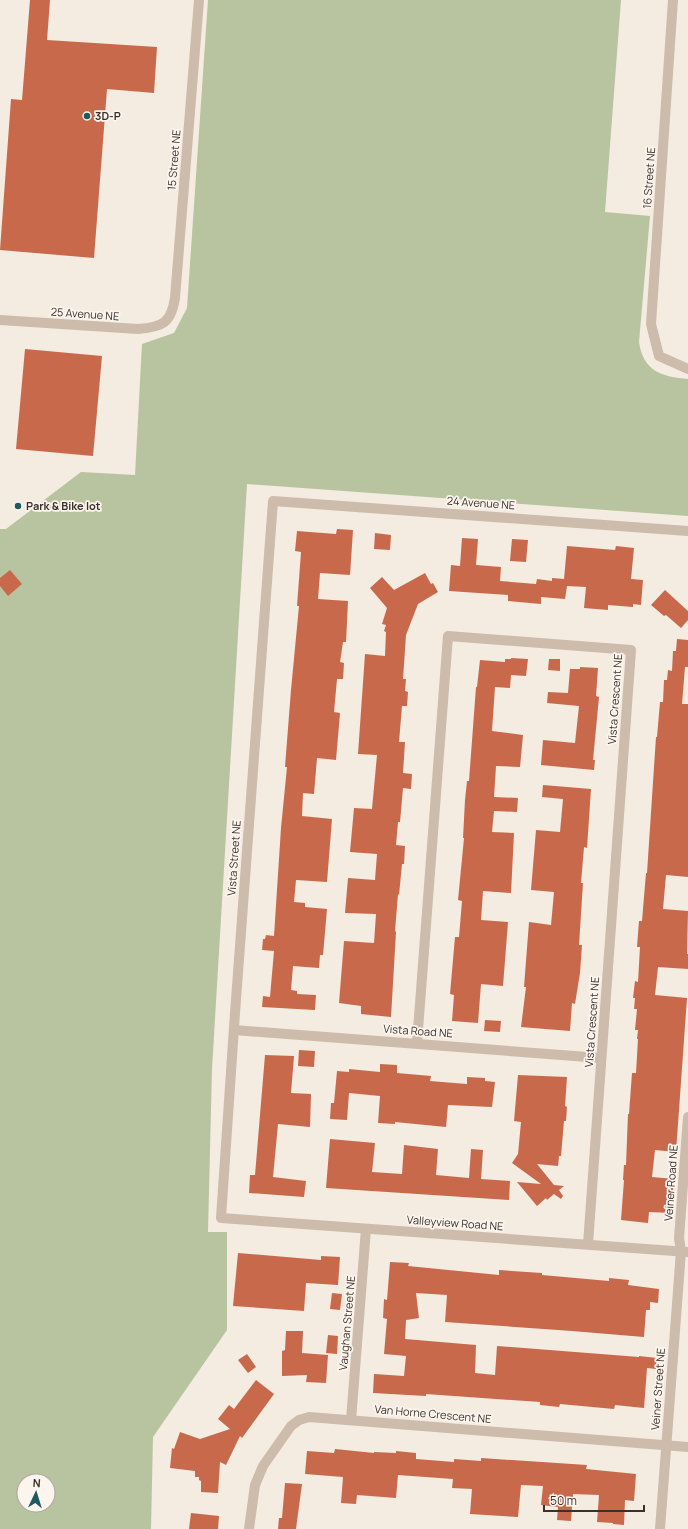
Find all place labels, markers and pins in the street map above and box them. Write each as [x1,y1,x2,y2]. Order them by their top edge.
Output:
place label: 3D-P [95,108,121,123]
marker: 3D-P [82,111,92,121]
place label: Park & Bike lot [26,498,101,513]
marker: Park & Bike lot [13,501,23,511]

